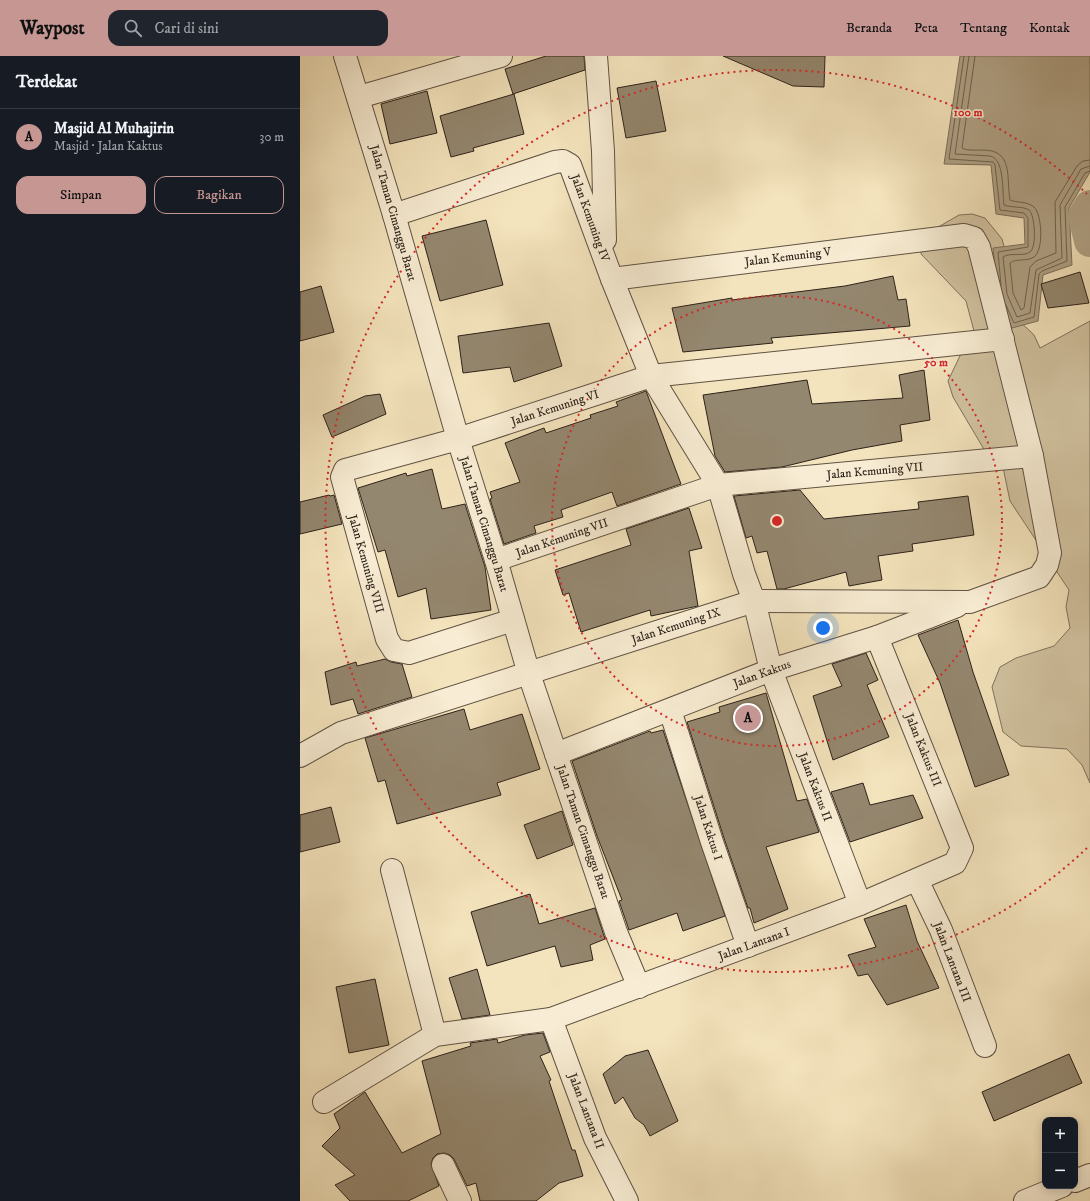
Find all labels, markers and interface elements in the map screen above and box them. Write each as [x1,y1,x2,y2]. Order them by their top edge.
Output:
search box [108,10,388,46]
text: Waypost [20,17,84,40]
icon: search [122,17,144,39]
text: Cari di sini [154,19,219,38]
text: Beranda [846,19,892,37]
text: Peta [914,19,938,37]
text: Tentang [960,19,1007,37]
text: Kontak [1029,19,1070,37]
text: Terdekat [16,71,77,93]
text: 100 m [954,105,982,120]
text: Masjid Al Muhajirin [54,119,174,138]
text: A [25,129,33,145]
text: 30 m [260,129,284,145]
text: Masjid · Jalan Kaktus [54,138,163,154]
street label: Jalan Taman Cimanggu Barat [366,142,420,283]
street label: Jalan Kemuning IV [567,171,613,264]
button: Simpan [16,176,146,214]
button: Bagikan [154,176,284,214]
street label: Jalan Kemuning V [743,244,832,270]
text: 50 m [923,355,948,370]
street label: Jalan Kemuning VI [508,387,601,430]
street label: Jalan Taman Cimanggu Barat [456,454,512,594]
street label: Jalan Kemuning VII [825,459,924,483]
street label: Jalan Kemuning VIII [344,512,387,615]
centre of rings [770,514,784,528]
street label: Jalan Kemuning VII [513,515,610,561]
street label: Jalan Kemuning IX [629,604,723,648]
your location [813,618,833,638]
street label: Jalan Kaktus [730,657,793,692]
pin: A [735,703,761,733]
street label: Jalan Kaktus III [901,710,945,789]
street label: Jalan Kaktus II [795,749,835,824]
street label: Jalan Taman Cimanggu Barat [553,762,613,901]
street label: Jalan Kaktus I [690,793,726,863]
street label: Jalan Lantana III [929,919,974,1004]
street label: Jalan Lantana I [715,924,792,964]
street label: Jalan Lantana II [564,1070,607,1151]
map controls [1042,1117,1078,1189]
button: + [1042,1117,1078,1153]
button: − [1042,1153,1078,1189]

